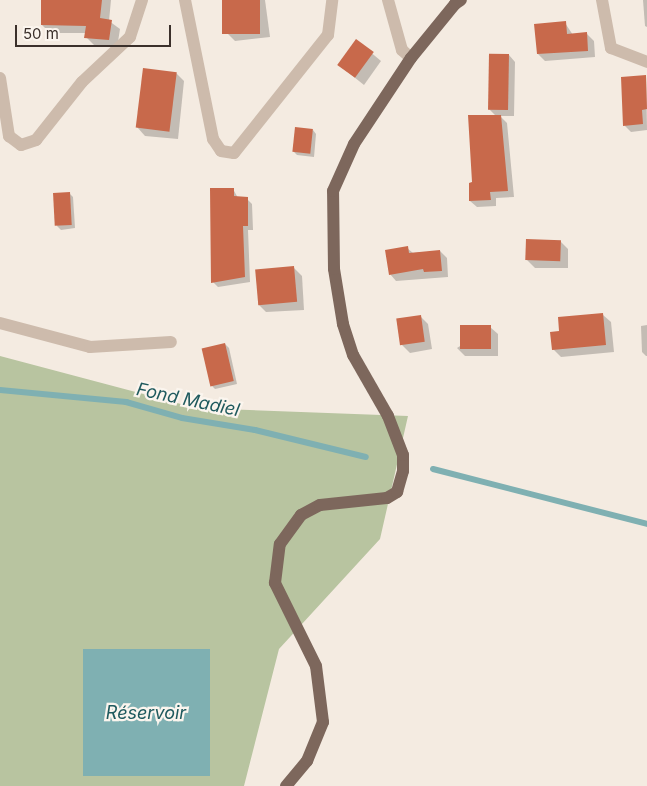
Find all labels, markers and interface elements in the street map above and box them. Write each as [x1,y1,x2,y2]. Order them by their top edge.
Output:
scale bar [18,15,174,47]
text: 50 m [23,24,59,43]
water label: Fond Madiel [134,379,242,421]
water label: Réservoir [106,702,186,724]

